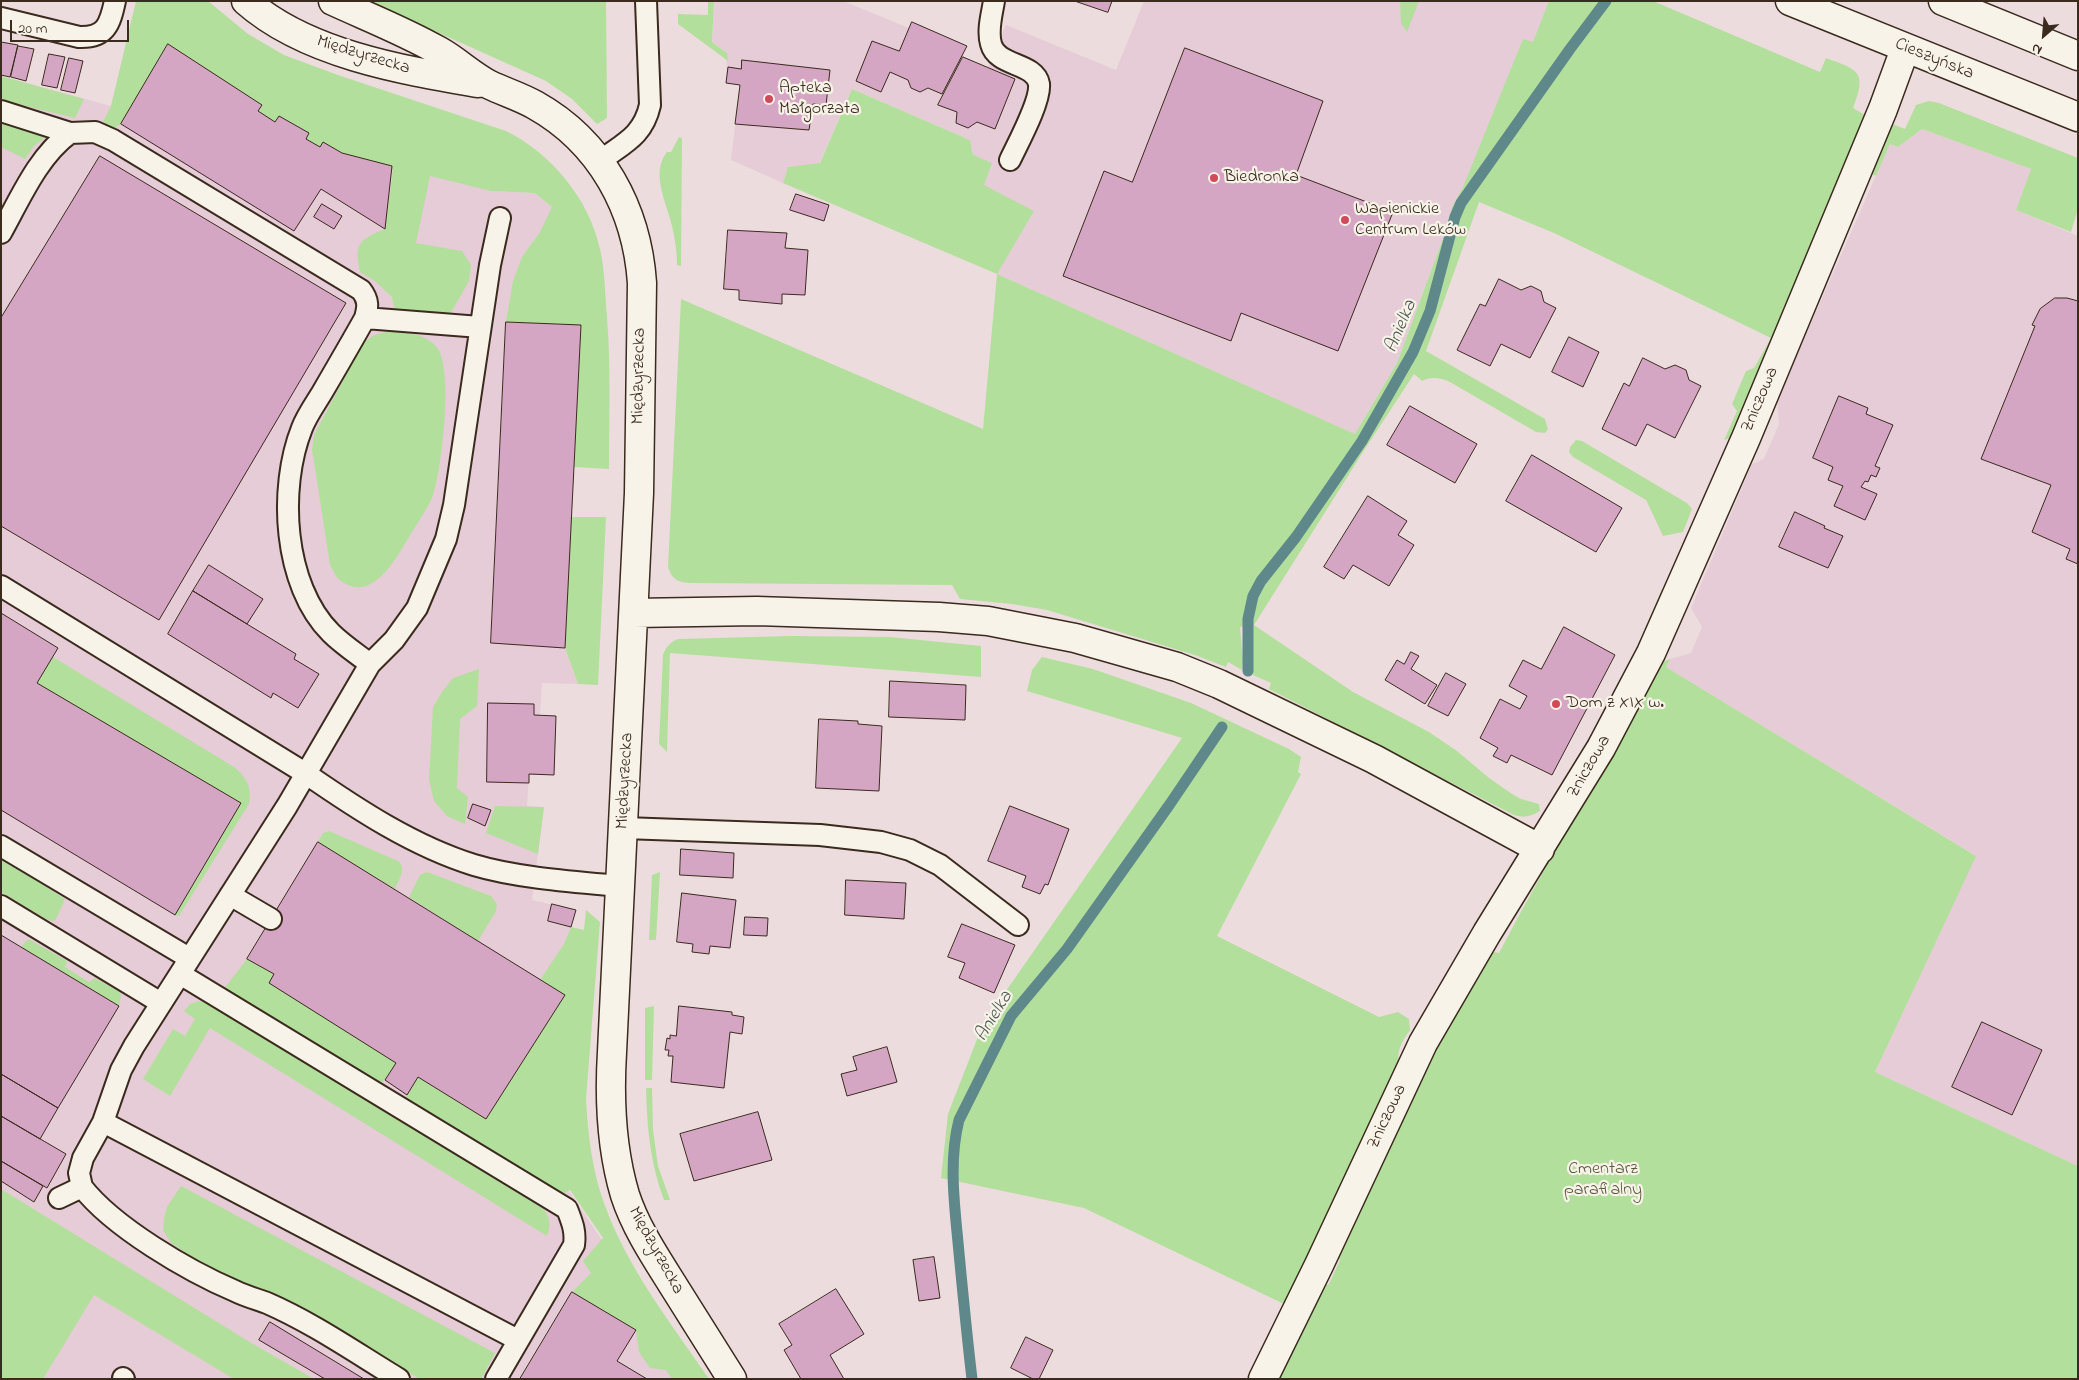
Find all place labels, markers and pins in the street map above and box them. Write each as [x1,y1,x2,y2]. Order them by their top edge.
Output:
place label: Apteka Małgorzata [779,78,860,120]
marker: Apteka Małgorzata [763,93,775,105]
place label: Biedronka [1224,167,1299,189]
marker: Biedronka [1208,172,1220,184]
place label: Wapienickie Centrum Leków [1355,199,1466,242]
marker: Wapienickie Centrum Leków [1339,214,1351,226]
place label: Dom z XIX w. [1566,693,1664,715]
marker: Dom z XIX w. [1550,698,1562,710]

